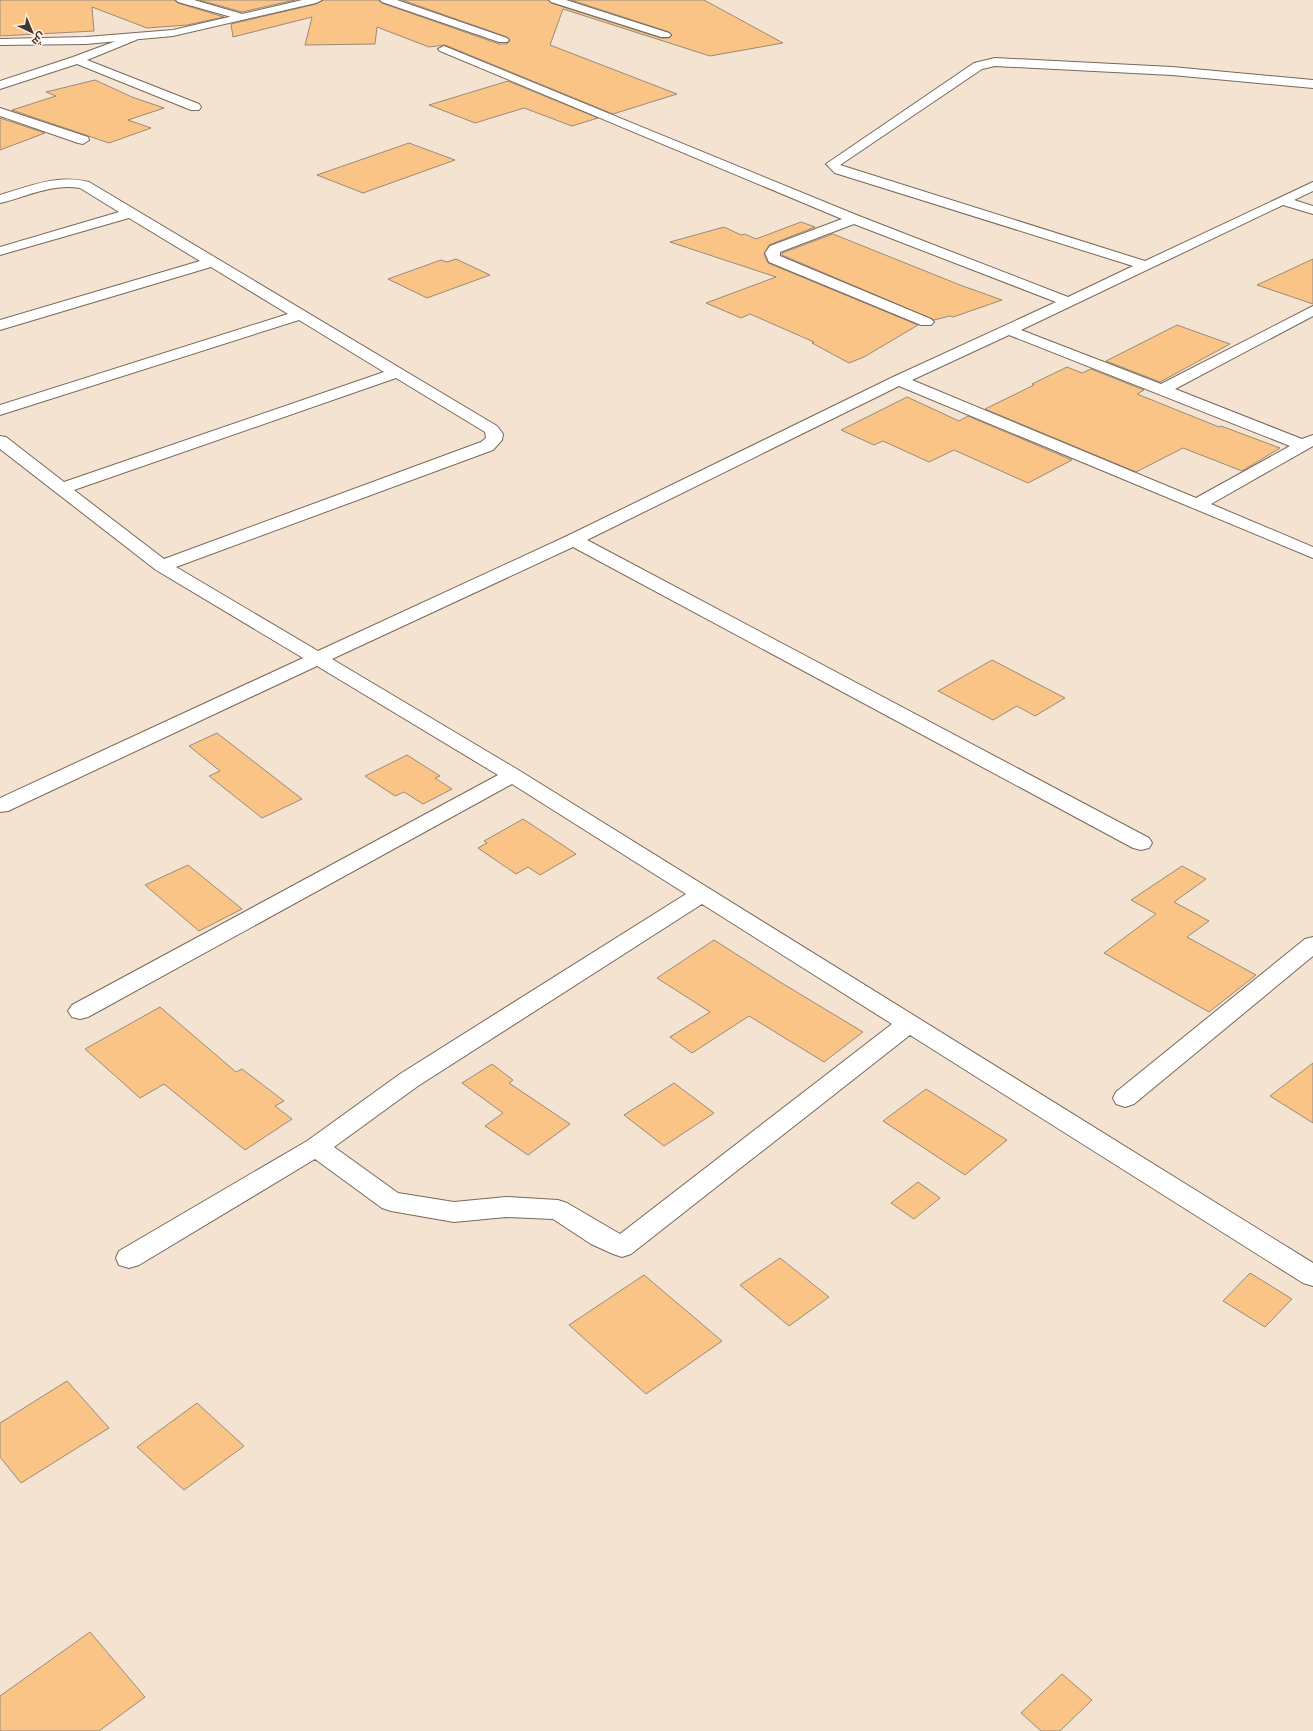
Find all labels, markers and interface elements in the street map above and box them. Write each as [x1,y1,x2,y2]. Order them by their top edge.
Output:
north arrow [12,12,52,52]
text: ش [29,29,48,48]

